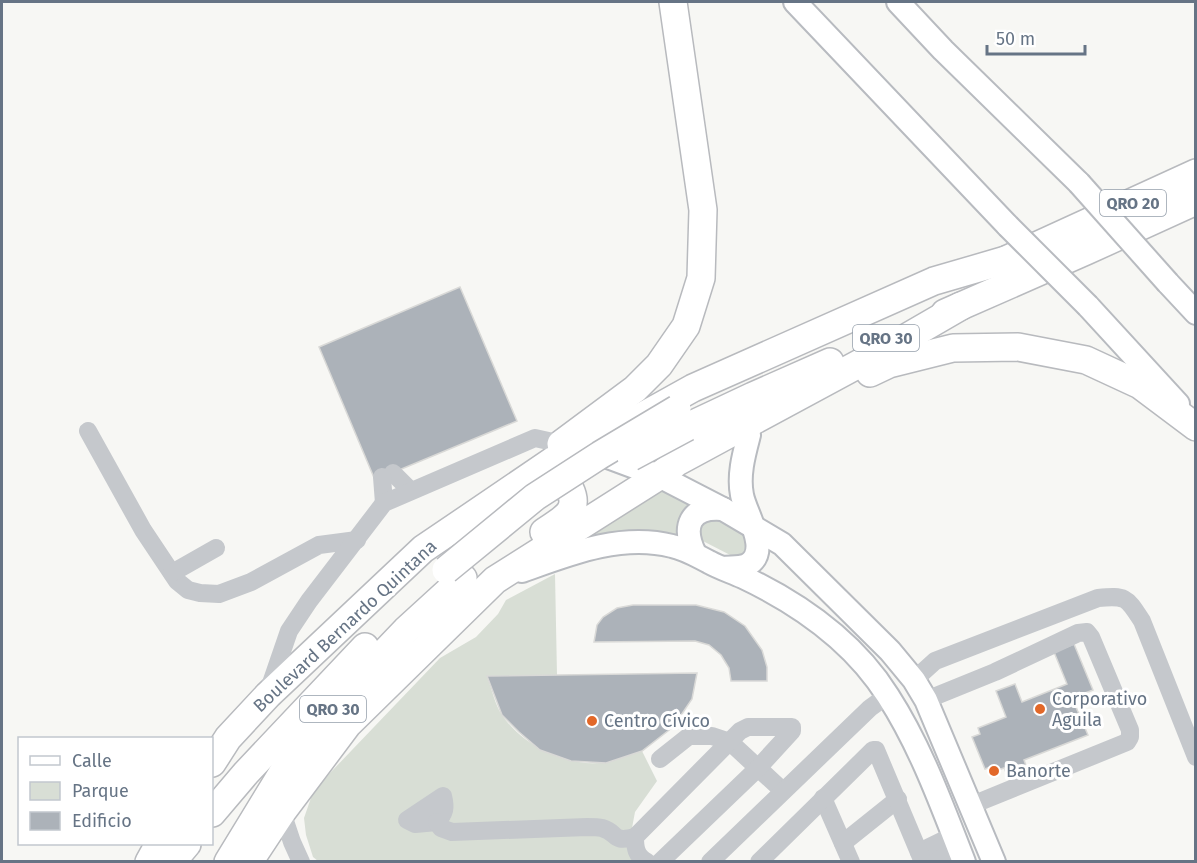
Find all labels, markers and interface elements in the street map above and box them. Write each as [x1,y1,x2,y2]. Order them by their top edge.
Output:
scale bar [987,18,1084,56]
text: 50 m [996,28,1035,50]
road number: QRO 20 [1100,190,1166,216]
road number: QRO 30 [853,325,919,351]
street label: Boulevard Bernardo Quintana [249,535,441,717]
place label: Corporativo Aguila [1052,688,1147,731]
road number: QRO 30 [300,696,366,722]
marker: Corporativo Aguila [1033,702,1047,716]
place label: Centro Cívico [604,710,710,732]
marker: Centro Cívico [585,714,599,728]
legend [18,737,213,845]
text: Calle [72,750,112,772]
place label: Banorte [1006,760,1071,782]
marker: Banorte [987,764,1001,778]
text: Parque [72,780,129,802]
text: Edificio [72,810,132,832]

